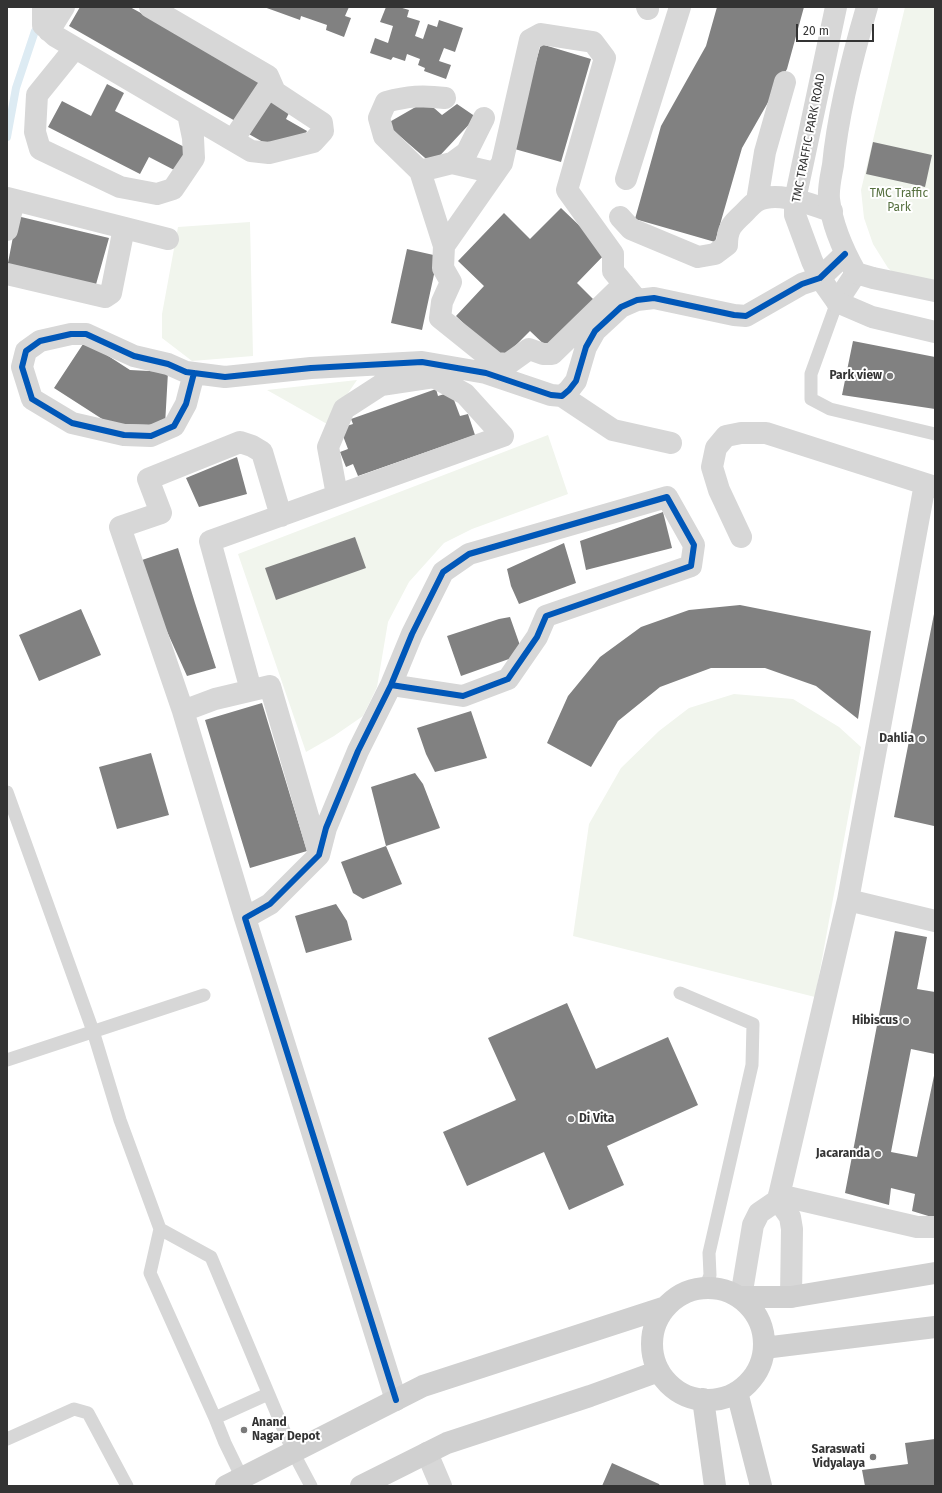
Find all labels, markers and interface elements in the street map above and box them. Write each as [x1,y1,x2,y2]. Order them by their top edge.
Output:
scale bar [798,16,876,42]
text: 20 m [803,24,829,38]
street label: TMC TRAFFIC PARK ROAD [789,72,829,204]
park label: TMC Traffic Park [870,187,928,215]
place label: Park view [829,369,882,383]
marker: Park view [885,371,895,381]
place label: Dahlia [879,732,914,746]
marker: Dahlia [917,734,927,744]
place label: Hibiscus [852,1014,898,1028]
marker: Hibiscus [901,1016,911,1026]
place label: Di Vita [579,1112,614,1126]
marker: Di Vita [566,1114,576,1124]
place label: Jacaranda [816,1147,870,1161]
marker: Jacaranda [873,1149,883,1159]
place label: Anand Nagar Depot [252,1416,320,1444]
marker: Anand Nagar Depot [239,1425,249,1435]
place label: Saraswati Vidyalaya [812,1443,865,1471]
marker: Saraswati Vidyalaya [868,1452,878,1462]

